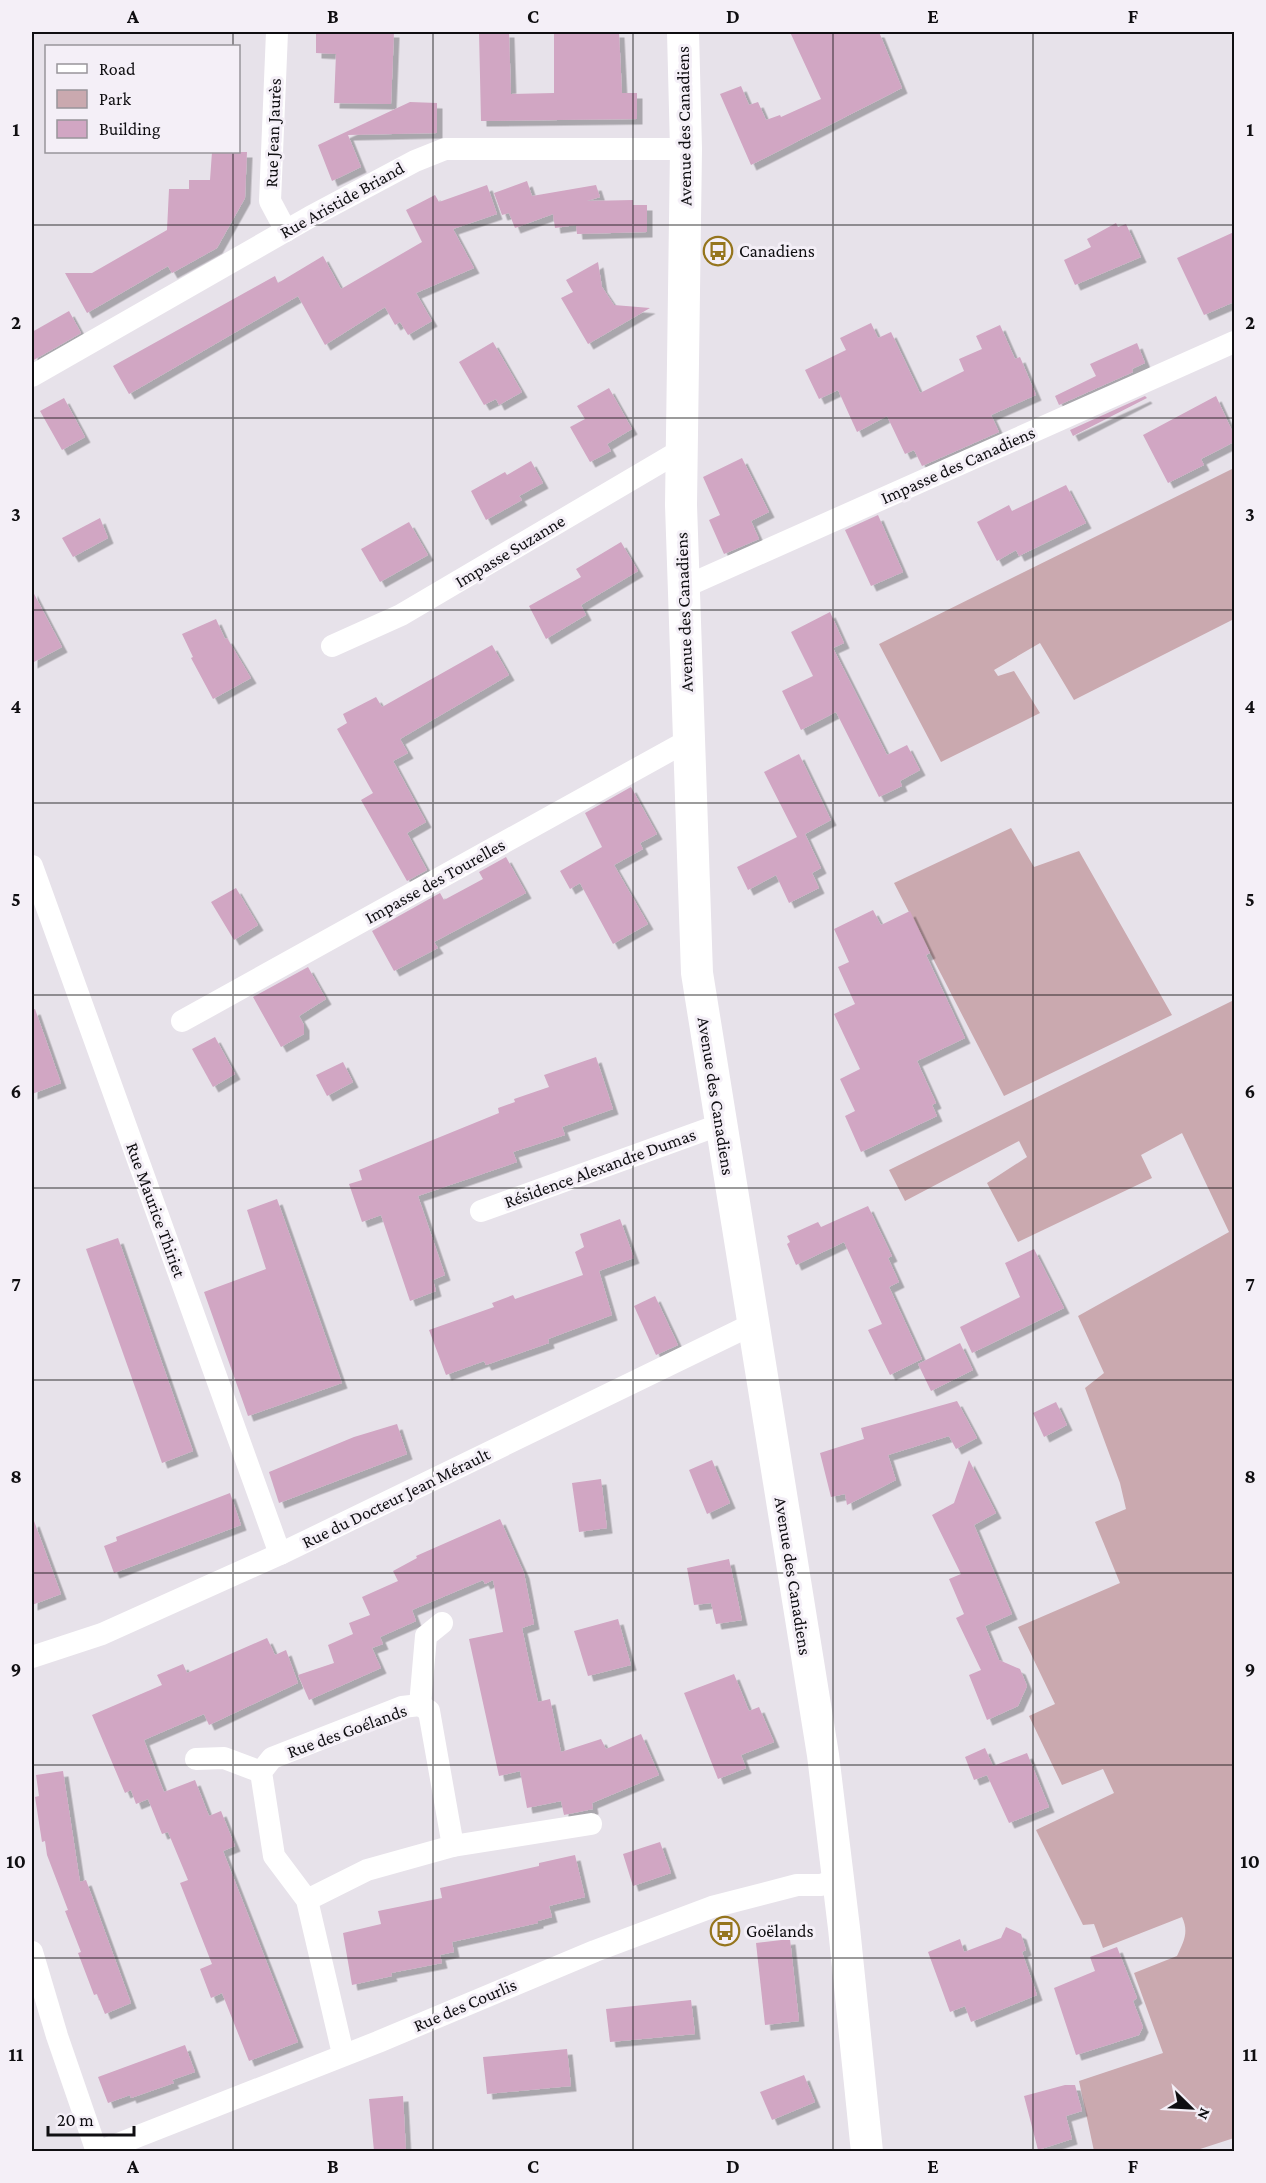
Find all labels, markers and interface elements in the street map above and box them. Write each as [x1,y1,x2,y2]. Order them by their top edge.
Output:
text: A [126,5,140,27]
text: B [327,5,339,27]
text: C [527,5,539,27]
text: D [726,5,740,27]
text: E [927,5,939,27]
text: F [1128,5,1139,27]
legend [45,45,240,153]
street label: Avenue des Canadiens [673,46,695,206]
text: Road [99,59,136,79]
street label: Rue Jean Jaurès [261,78,285,188]
text: Park [99,89,131,109]
text: 1 [12,118,20,140]
text: 1 [1246,118,1254,140]
text: Building [99,119,161,139]
street label: Rue Aristide Briand [276,157,408,242]
bus stop icon: Canadiens [702,235,734,267]
place label: Canadiens [739,241,815,261]
text: 2 [11,311,21,333]
text: 2 [1245,311,1255,333]
street label: Impasse des Canadiens [878,422,1038,508]
text: 3 [11,503,21,525]
text: 3 [1245,503,1255,525]
street label: Impasse Suzanne [452,510,568,592]
street label: Avenue des Canadiens [671,532,697,692]
text: 4 [11,695,22,717]
text: 4 [1245,695,1256,717]
street label: Impasse des Tourelles [362,834,508,928]
text: 5 [11,888,21,910]
text: 5 [1245,888,1255,910]
street label: Avenue des Canadiens [694,1015,738,1177]
text: 6 [11,1080,21,1102]
text: 6 [1245,1080,1255,1102]
street label: Résidence Alexandre Dumas [502,1124,698,1212]
street label: Rue Maurice Thiriet [122,1140,190,1281]
text: 7 [11,1273,21,1295]
text: 7 [1245,1273,1255,1295]
street label: Rue du Docteur Jean Mérault [299,1443,494,1552]
text: 8 [10,1465,22,1487]
text: 8 [1244,1465,1256,1487]
street label: Avenue des Canadiens [771,1495,815,1657]
text: 9 [11,1658,21,1680]
text: 9 [1245,1658,1255,1680]
street label: Rue des Goélands [284,1700,410,1762]
text: 10 [6,1850,26,1872]
text: 10 [1240,1850,1260,1872]
bus stop icon: Goëlands [709,1915,741,1947]
place label: Goëlands [746,1921,814,1941]
street label: Rue des Courlis [410,1974,520,2036]
text: 11 [9,2043,24,2065]
text: 11 [1243,2043,1258,2065]
north arrow [1161,2078,1221,2138]
scale bar [48,2099,134,2137]
text: N [1194,2105,1214,2122]
text: 20 m [57,2110,94,2130]
text: A [126,2155,140,2177]
text: B [327,2155,339,2177]
text: C [527,2155,539,2177]
text: D [726,2155,740,2177]
text: E [927,2155,939,2177]
text: F [1128,2155,1139,2177]

